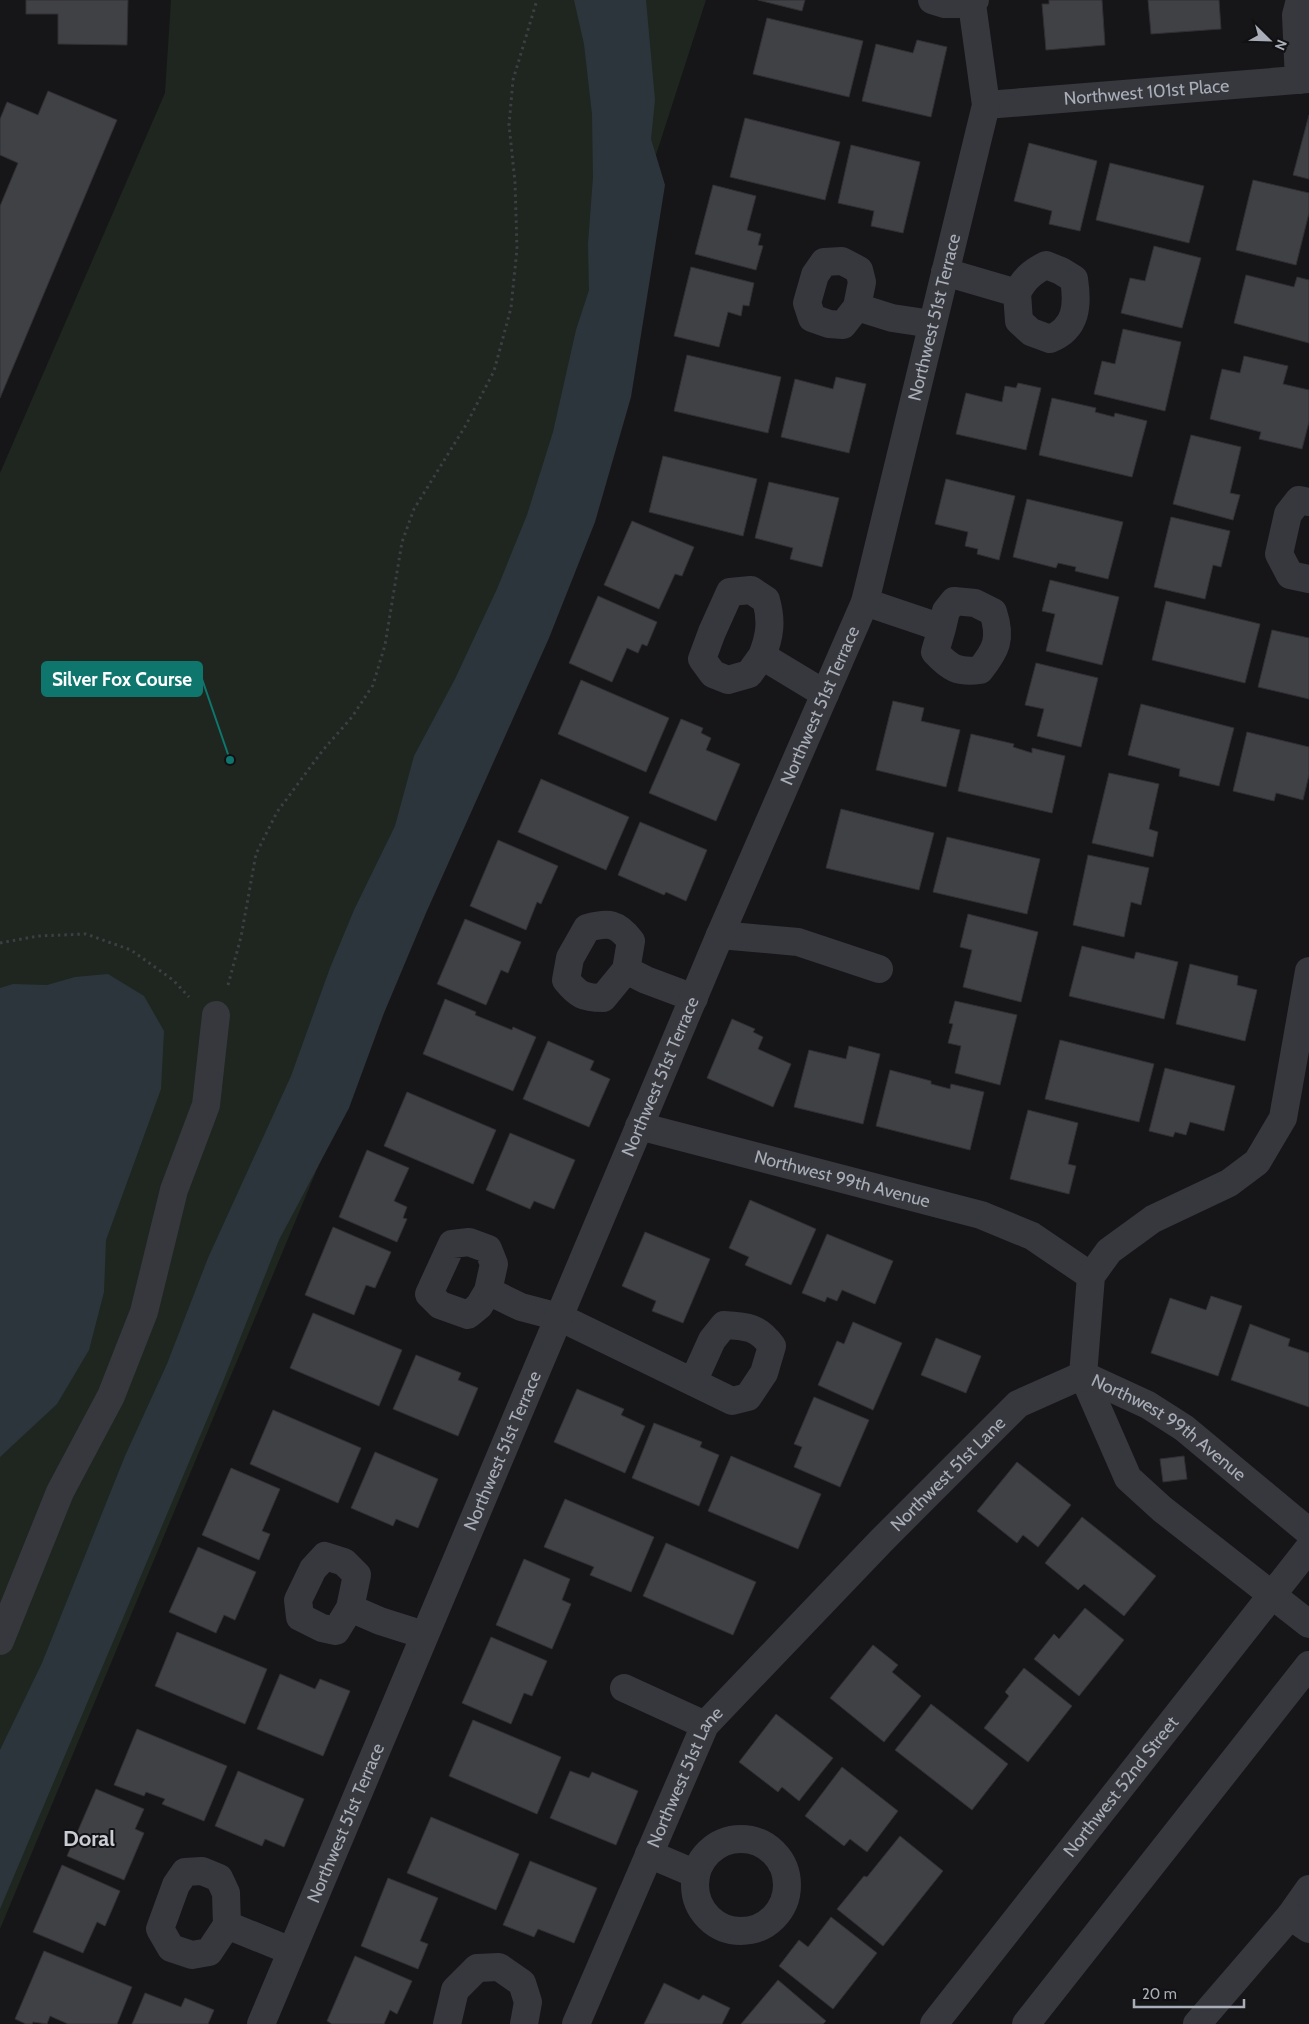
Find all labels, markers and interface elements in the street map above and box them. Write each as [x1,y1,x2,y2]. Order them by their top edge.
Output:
north arrow [1244,15,1294,65]
text: N [1271,37,1291,53]
street label: Northwest 101st Place [1063,74,1230,110]
street label: Northwest 51st Terrace [903,231,965,403]
street label: Northwest 51st Terrace [776,623,864,789]
callout: Silver Fox Course [42,662,202,696]
text: Silver Fox Course [52,668,192,691]
street label: Northwest 51st Terrace [617,994,704,1160]
street label: Northwest 99th Avenue [752,1145,933,1212]
street label: Northwest 51st Terrace [459,1368,546,1534]
street label: Northwest 99th Avenue [1088,1369,1250,1486]
street label: Northwest 51st Lane [886,1412,1010,1536]
street label: Northwest 51st Lane [642,1702,728,1851]
street label: Northwest 52nd Street [1059,1712,1183,1862]
street label: Northwest 51st Terrace [302,1740,389,1906]
district label: Doral [63,1825,115,1852]
scale bar [1134,1976,1244,2008]
text: 20 m [1142,1985,1177,2003]

